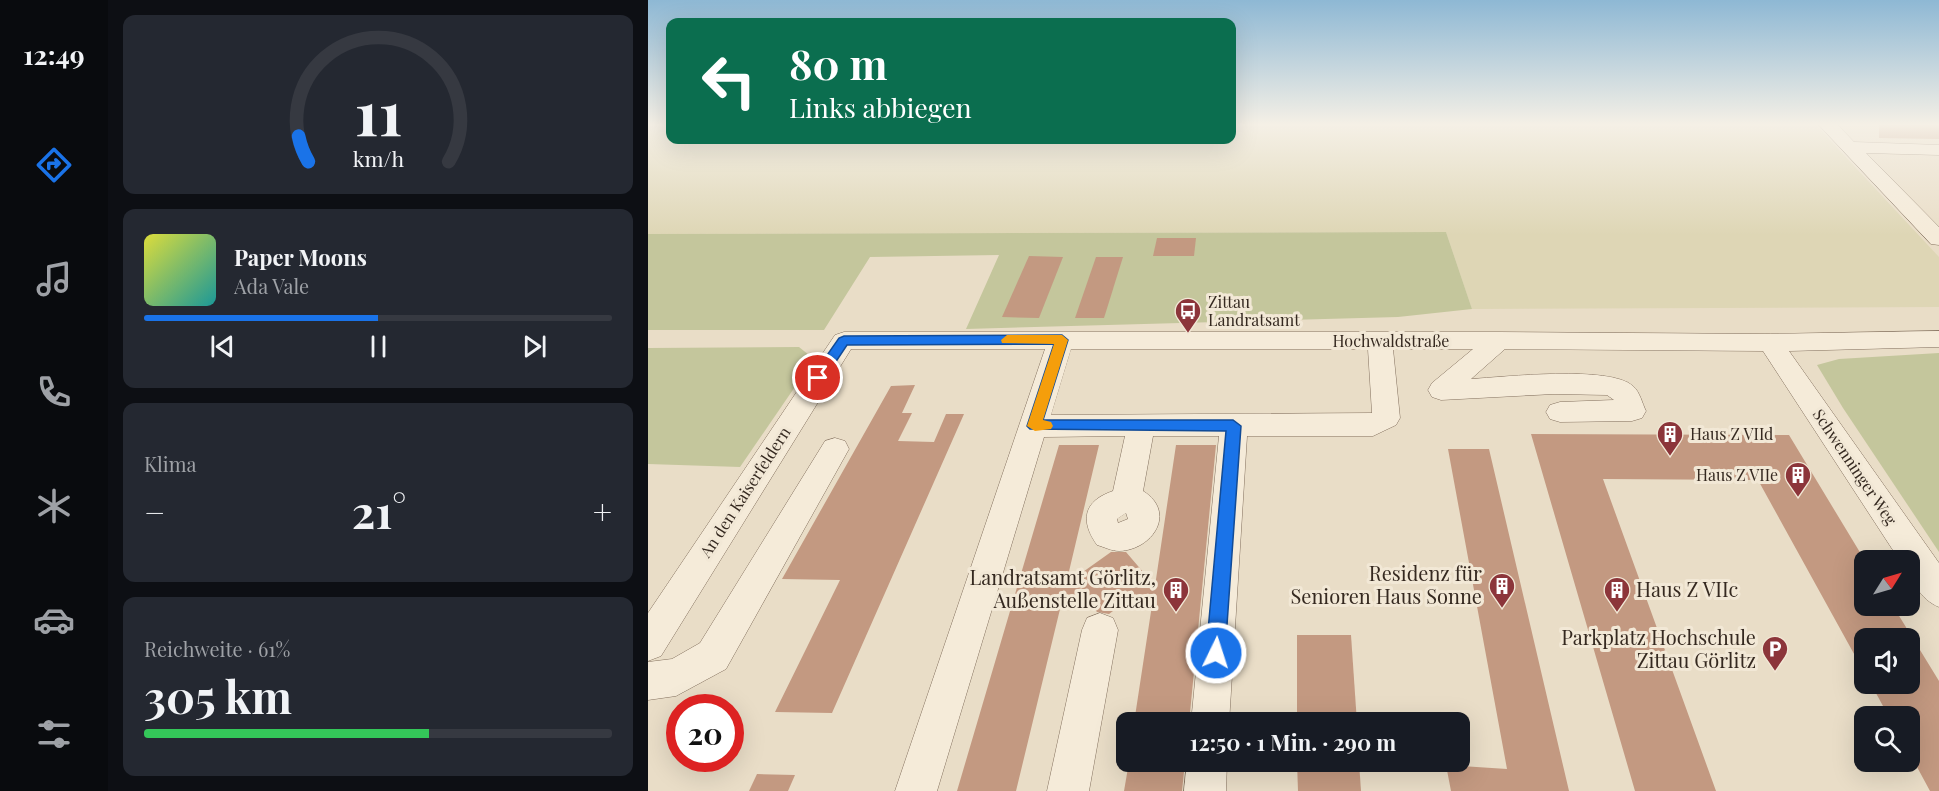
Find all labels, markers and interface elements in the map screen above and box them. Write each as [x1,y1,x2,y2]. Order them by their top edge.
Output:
text: 80 m [789,35,887,91]
text: 12:49 [23,36,85,72]
icon: left [690,42,768,120]
text: 11 [354,68,402,152]
text: Links abbiegen [789,89,972,125]
icon: directions [33,144,75,186]
text: km/h [352,144,404,172]
text: Paper Moons [234,242,367,272]
icon: music [33,258,75,300]
text: Ada Vale [234,272,309,299]
place label: Zittau Landratsamt [1208,291,1300,330]
bus stop icon: Zittau Landratsamt [1173,296,1203,334]
icon: previous [206,330,239,363]
icon: pause [362,330,395,363]
icon: next [518,330,551,363]
street label: Hochwaldstraße [1333,330,1449,351]
pin [792,352,843,403]
icon: arrive [801,361,834,394]
icon: phone [33,371,75,413]
street label: Schwenninger Weg [1809,405,1902,529]
building icon: Haus Z VIId [1655,419,1685,457]
street label: An den Kaiserfeldern [694,422,795,562]
place label: Haus Z VIId [1690,423,1773,444]
text: Klima [144,450,196,477]
building icon: Haus Z VIIe [1783,460,1813,498]
place label: Haus Z VIIe [1696,464,1778,485]
text: 21° [352,480,406,540]
icon: climate [33,485,75,527]
text: − [144,489,165,533]
text: + [593,489,612,533]
north arrow [1854,550,1920,616]
map controls [1854,550,1920,772]
place label: Residenz für Senioren Haus Sonne [1290,559,1482,609]
place label: Landratsamt Görlitz, Außenstelle Zittau [969,563,1156,613]
building icon: Residenz für Senioren Haus Sonne [1487,571,1517,609]
building icon: Landratsamt Görlitz, Außenstelle Zittau [1161,575,1191,613]
building icon: Haus Z VIIc [1602,575,1632,613]
place label: Haus Z VIIc [1636,575,1739,602]
icon: car [33,599,75,641]
position arrow [1184,621,1248,685]
place label: Parkplatz Hochschule Zittau Görlitz [1561,623,1756,673]
button: sound [1854,628,1920,694]
parking icon: Parkplatz Hochschule Zittau Görlitz [1760,634,1790,672]
text: Reichweite · 61% [144,635,290,662]
text: 305 km [144,665,292,725]
speed limit sign: 20 [666,694,744,772]
button: search [1854,706,1920,772]
icon: filters [33,713,75,755]
text: 12:50 · 1 Min. · 290 m [1190,727,1396,757]

